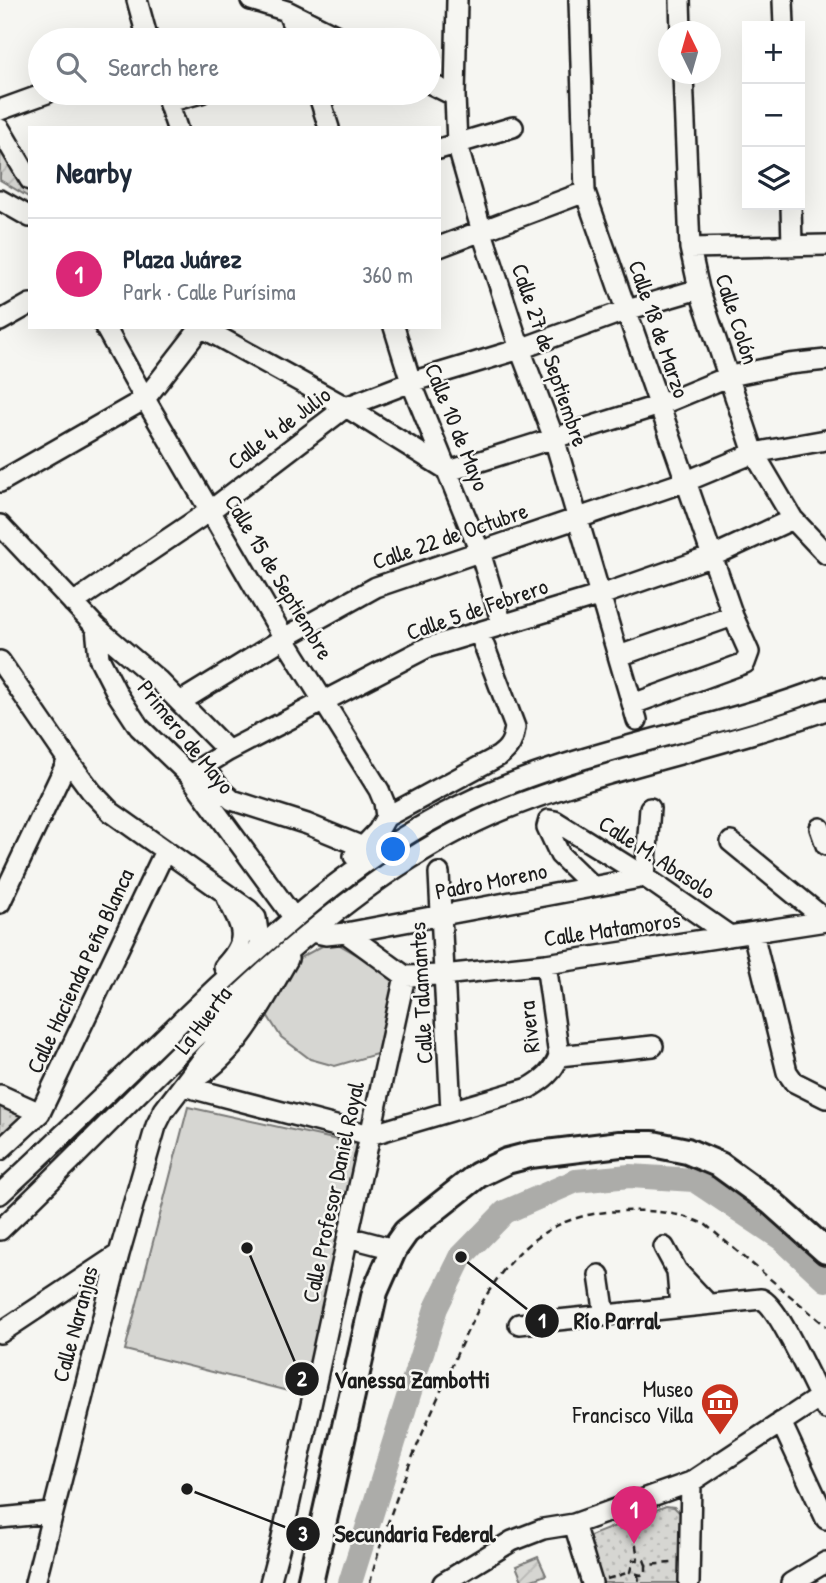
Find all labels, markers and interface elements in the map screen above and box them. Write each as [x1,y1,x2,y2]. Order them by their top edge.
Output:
north arrow [658,21,721,84]
map controls [742,21,805,210]
button: + [742,21,805,84]
search box [28,28,441,105]
icon: search [52,48,90,86]
text: Search here [108,49,219,84]
button: − [742,84,805,147]
button: layers [742,147,805,210]
text: Nearby [56,152,132,192]
text: Plaza Juárez [123,241,242,276]
street label: Calle 18 de Marzo [621,256,698,402]
text: 1 [75,259,83,290]
text: 360 m [362,259,413,290]
street label: Calle 27 de Septiembre [505,259,596,451]
street label: Calle Colón [708,270,767,368]
text: Park · Calle Purísima [123,276,296,307]
street label: Calle 10 de Mayo [418,358,497,495]
street label: Calle 4 de Julio [221,379,337,477]
street label: Calle 15 de Septiembre [218,488,341,665]
street label: Calle 22 de Octubre [368,494,532,577]
street label: Calle 5 de Febrero [402,570,552,647]
street label: Primero de Mayo [131,673,242,800]
street label: Calle M. Abasolo [593,807,722,906]
your location [376,832,410,866]
street label: Padro Moreno [432,855,549,907]
street label: Calle Hacienda Peña Blanca [18,863,141,1078]
street label: Calle Matamoros [542,904,682,953]
street label: Calle Talamantes [401,921,440,1065]
street label: La Huerta [167,979,238,1060]
street label: Rivera [510,1000,547,1054]
street label: Calle Profesor Daniel Royal [294,1078,371,1305]
street label: Calle Naranjas [44,1262,105,1385]
callout: Río Parral [525,1298,675,1343]
text: Río Parral [574,1304,661,1336]
text: 1 [538,1306,546,1335]
callout: Vanessa Zambotti [285,1357,504,1402]
text: Vanessa Zambotti [334,1363,490,1395]
text: 2 [297,1364,307,1393]
place label: Museo Francisco Villa [572,1373,693,1430]
museum icon: Museo Francisco Villa [699,1381,741,1436]
pin: 1 [611,1486,657,1544]
callout: Secundaria Federal [286,1511,510,1556]
text: Secundaria Federal [334,1517,496,1549]
text: 3 [298,1519,308,1548]

